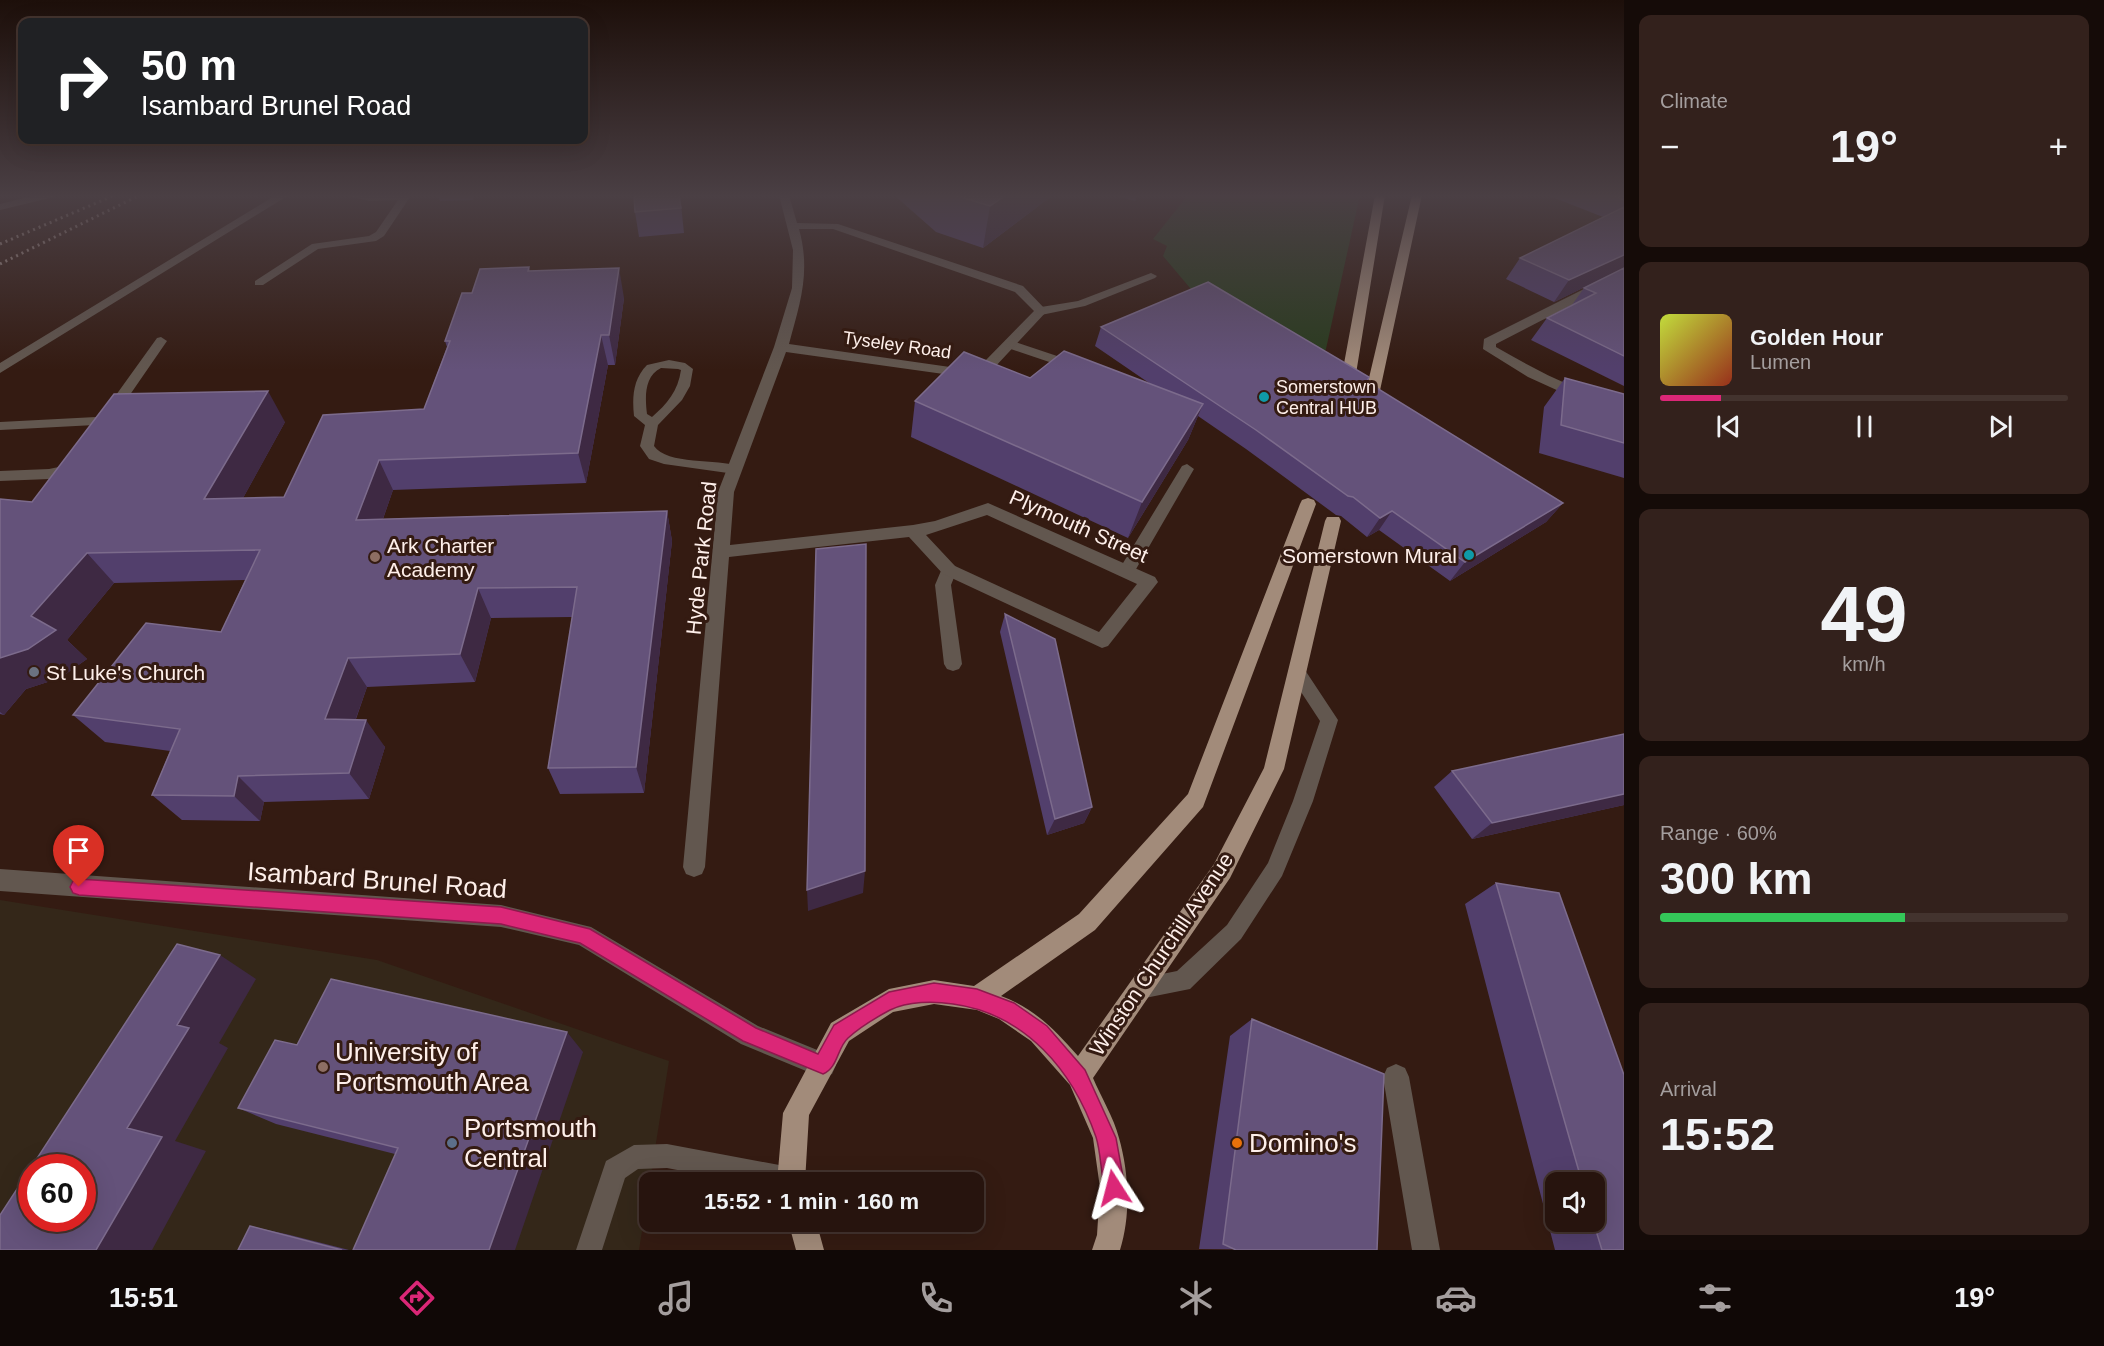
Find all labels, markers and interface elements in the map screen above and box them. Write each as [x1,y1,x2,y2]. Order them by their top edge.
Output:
icon: right [42,42,120,120]
text: 50 m [141,42,237,89]
text: Climate [1660,90,1728,112]
text: Isambard Brunel Road [141,91,411,121]
text: 19° [1830,121,1898,172]
text: − [1660,128,1679,165]
text: + [2049,128,2068,165]
text: Golden Hour [1750,325,1883,350]
street label: Tyseley Road [842,328,952,362]
text: Lumen [1750,351,1811,373]
place label: Somerstown Central HUB [1276,377,1377,418]
marker: Somerstown Central HUB [1257,390,1271,404]
icon: previous [1712,410,1745,443]
icon: pause [1848,410,1881,443]
icon: next [1984,410,2017,443]
street label: Hyde Park Road [682,480,720,636]
street label: Plymouth Street [1006,485,1152,567]
place label: Ark Charter Academy [387,534,494,581]
place label: Somerstown Mural [1282,544,1457,567]
marker: Somerstown Mural [1462,548,1476,562]
marker: Ark Charter Academy [368,550,382,564]
text: 49 [1821,570,1907,658]
text: km/h [1842,653,1886,675]
place label: St Luke's Church [46,661,205,684]
marker: St Luke's Church [27,665,41,679]
text: Range · 60% [1660,822,1777,844]
pin [53,825,104,887]
icon: arrive [62,834,95,867]
street label: Winston Churchill Avenue [1085,849,1237,1059]
text: 300 km [1660,853,1813,904]
street label: Isambard Brunel Road [246,856,508,904]
place label: University of Portsmouth Area [335,1037,529,1097]
marker: University of Portsmouth Area [316,1060,330,1074]
text: Arrival [1660,1078,1717,1100]
text: 15:52 [1660,1109,1775,1160]
place label: Portsmouth Central [464,1113,597,1173]
place label: Domino's [1249,1128,1357,1158]
marker: Portsmouth Central [445,1136,459,1150]
marker: Domino's [1230,1136,1244,1150]
speed limit sign: 60 [18,1154,96,1232]
position arrow [1082,1156,1146,1220]
map controls [1545,1172,1605,1232]
button: sound [1545,1172,1605,1232]
text: 15:52 · 1 min · 160 m [704,1189,919,1214]
icon: directions [396,1277,438,1319]
icon: music [655,1277,697,1319]
icon: phone [915,1277,957,1319]
icon: climate [1175,1277,1217,1319]
icon: car [1435,1277,1477,1319]
icon: filters [1694,1277,1736,1319]
text: 15:51 [109,1283,178,1313]
text: 19° [1954,1283,1995,1313]

